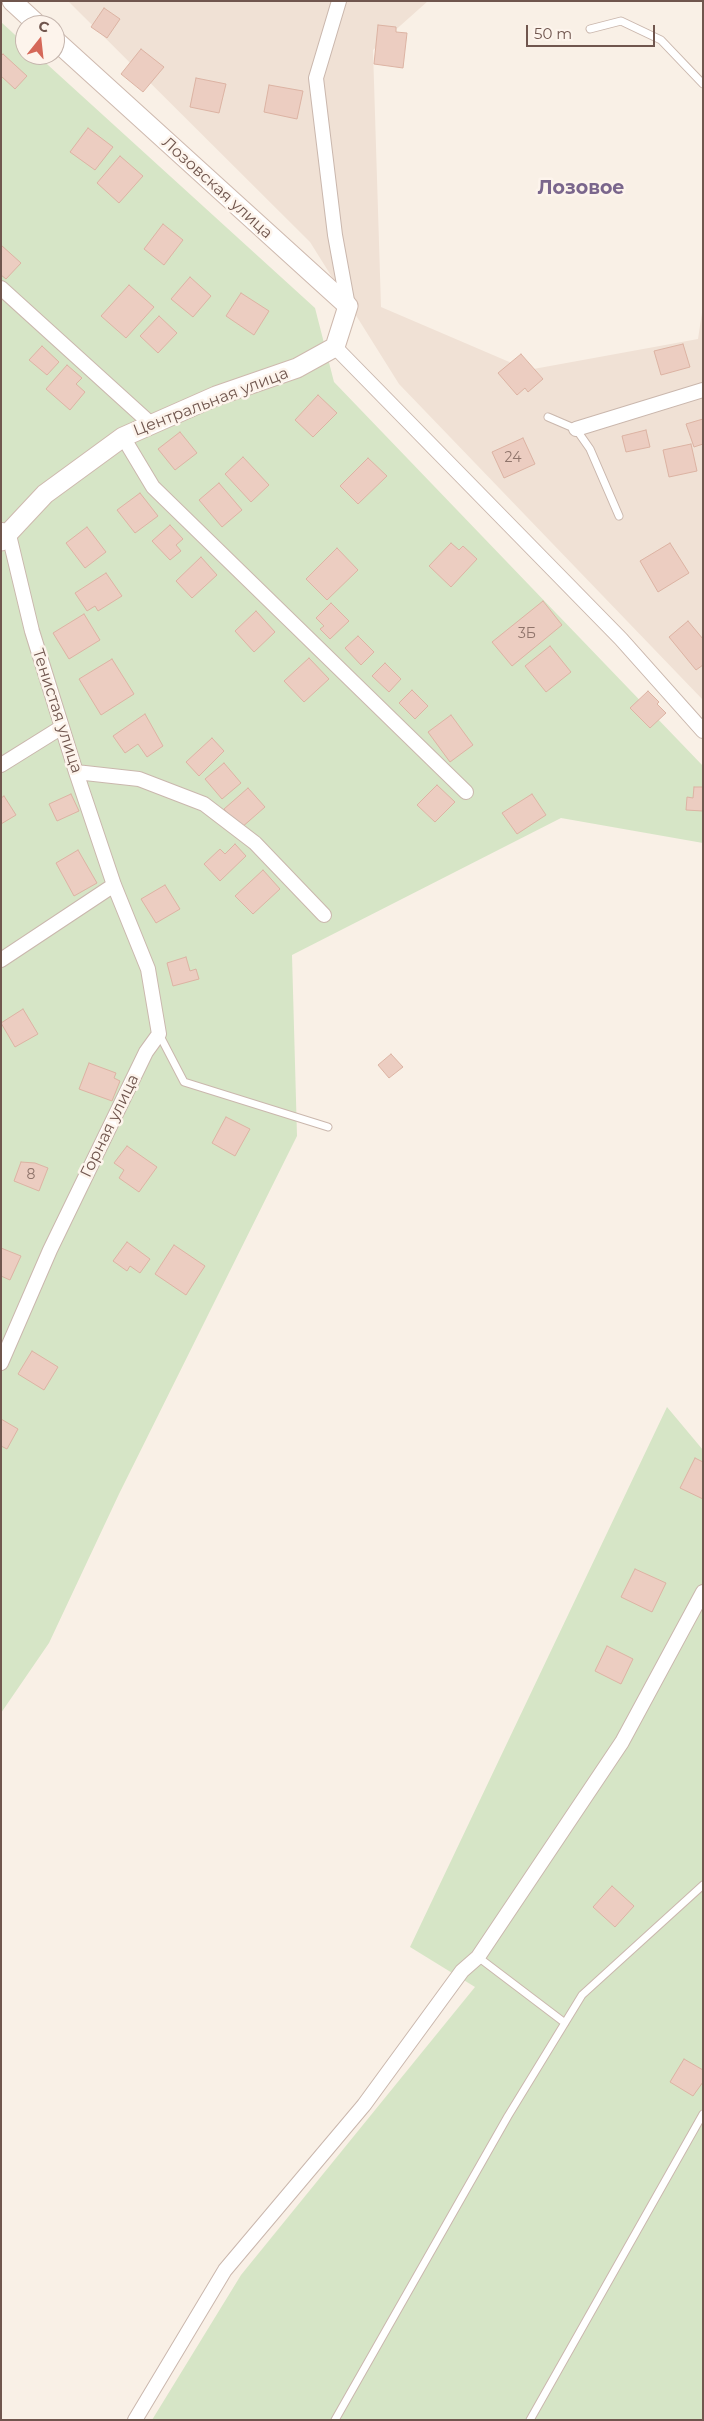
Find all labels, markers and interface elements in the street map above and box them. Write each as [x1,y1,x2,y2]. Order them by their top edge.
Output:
north arrow [15,15,65,65]
scale bar [529,15,658,47]
text: С [36,16,51,37]
text: 50 m [534,24,572,43]
street label: Лозовская улица [158,133,276,243]
district label: Лозовое [537,177,625,199]
street label: Центральная улица [131,364,291,440]
house number: 24 [505,450,521,466]
house number: 3Б [518,626,536,642]
street label: Тенистая улица [28,646,86,776]
street label: Горная улица [77,1071,143,1181]
house number: 8 [27,1167,35,1183]

